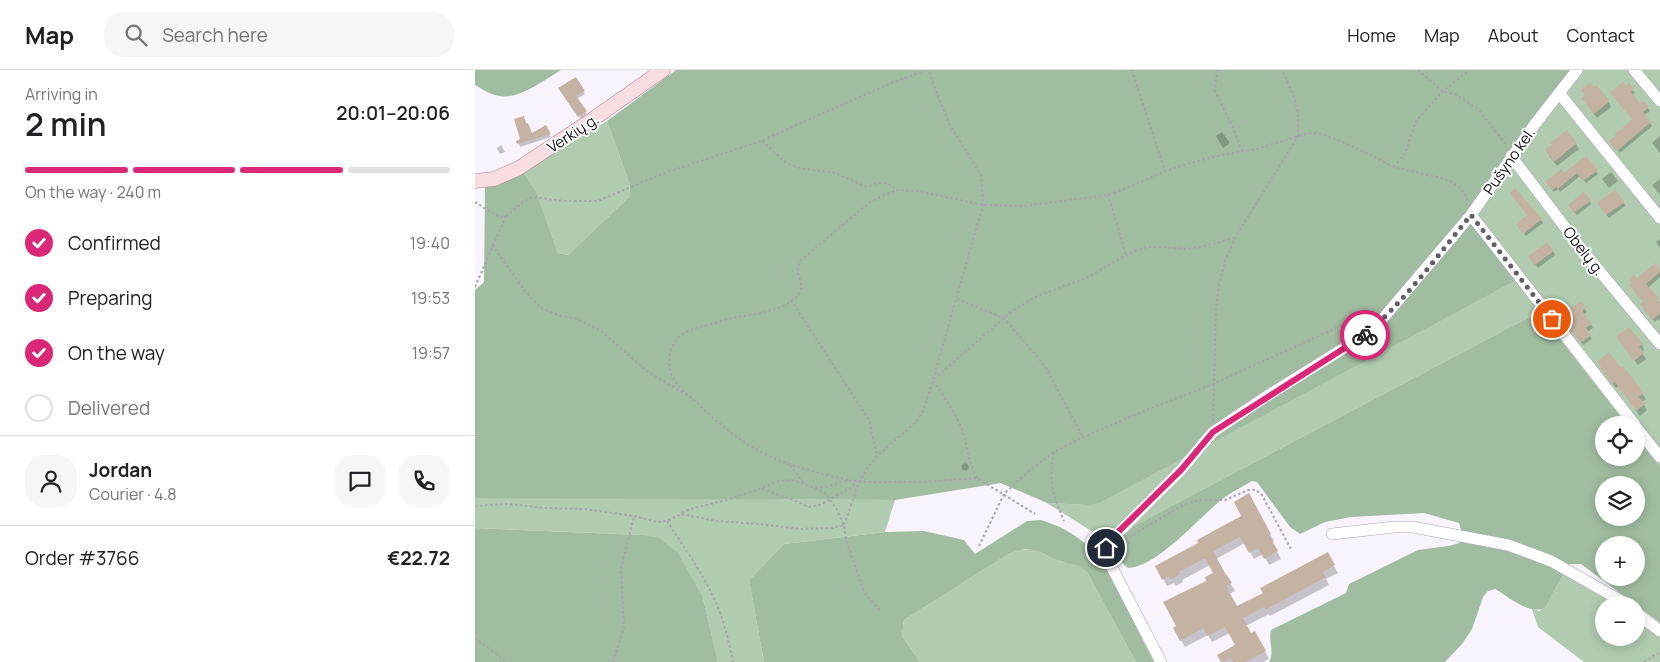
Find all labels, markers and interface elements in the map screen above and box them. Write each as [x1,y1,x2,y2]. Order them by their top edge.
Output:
search box [104,12,454,57]
text: Map [25,18,74,51]
icon: search [122,21,150,49]
text: Search here [162,22,268,48]
text: Home [1347,23,1396,47]
text: Map [1424,23,1460,47]
text: About [1488,23,1538,47]
text: Contact [1566,23,1635,47]
text: Arriving in [25,83,98,105]
text: 20:01–20:06 [336,100,450,126]
text: 2 min [25,102,107,146]
street label: Verkių g. [543,108,603,158]
street label: Pušyno kel. [1478,123,1540,199]
text: On the way · 240 m [25,181,161,203]
street label: Obelų g. [1558,222,1610,280]
icon: check [25,229,53,257]
text: Confirmed [68,230,161,256]
text: 19:40 [410,232,450,254]
icon: check [25,284,53,312]
text: Preparing [68,285,153,311]
text: 19:53 [411,287,450,309]
pin [1531,298,1573,340]
icon: bag [1538,305,1566,333]
courier [1340,310,1390,360]
icon: bike [1351,321,1379,349]
icon: check [25,339,53,367]
text: On the way [68,340,165,366]
text: 19:57 [412,342,450,364]
text: Delivered [68,395,150,421]
map controls [1595,416,1645,646]
button: locate [1595,416,1645,466]
button: person [25,455,77,507]
button: chat [334,455,386,507]
button: phone [398,455,450,507]
text: Jordan [89,457,152,483]
button: layers [1595,476,1645,526]
text: Courier · 4.8 [89,483,177,505]
pin [1085,527,1127,569]
icon: home [1092,534,1120,562]
button: + [1595,536,1645,586]
text: Order #3766 [25,545,140,571]
text: €22.72 [387,545,450,571]
button: − [1595,596,1645,646]

